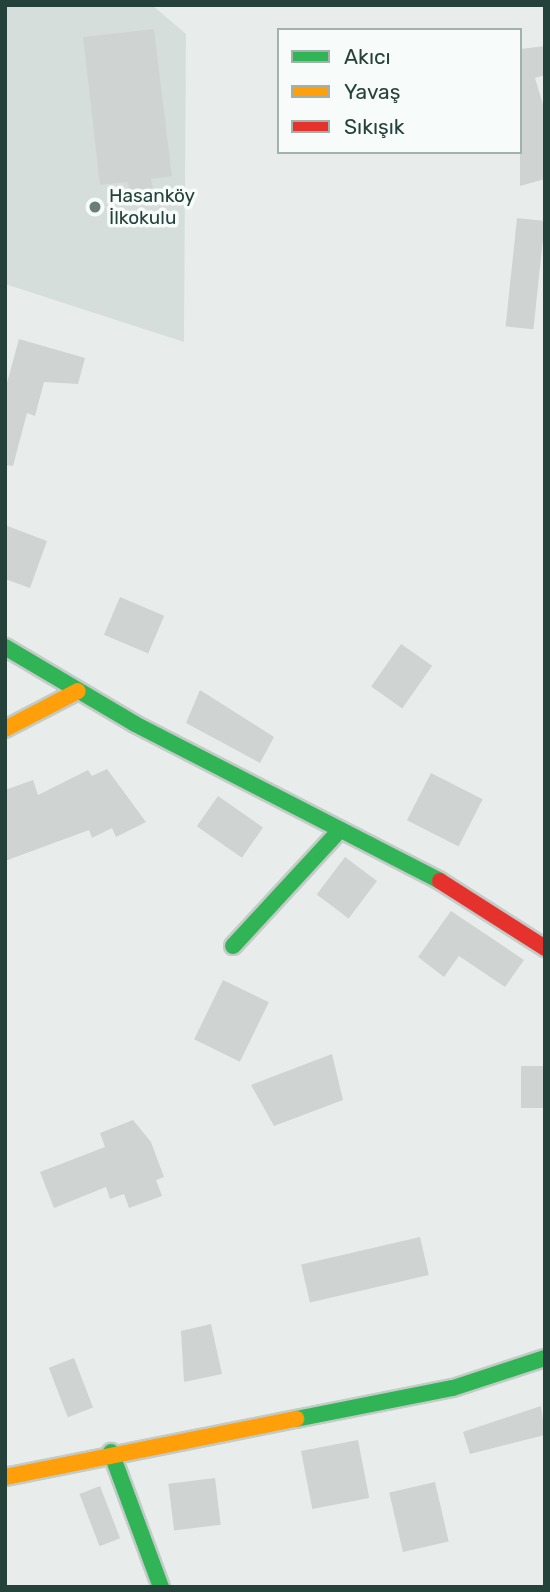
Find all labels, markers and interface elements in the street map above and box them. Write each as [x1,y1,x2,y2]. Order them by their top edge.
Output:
legend [277,28,522,154]
text: Akıcı [344,44,391,69]
text: Yavaş [344,79,400,104]
text: Sıkışık [344,114,405,139]
place label: Hasanköy İlkokulu [109,185,195,229]
marker: Hasanköy İlkokulu [87,199,103,215]

